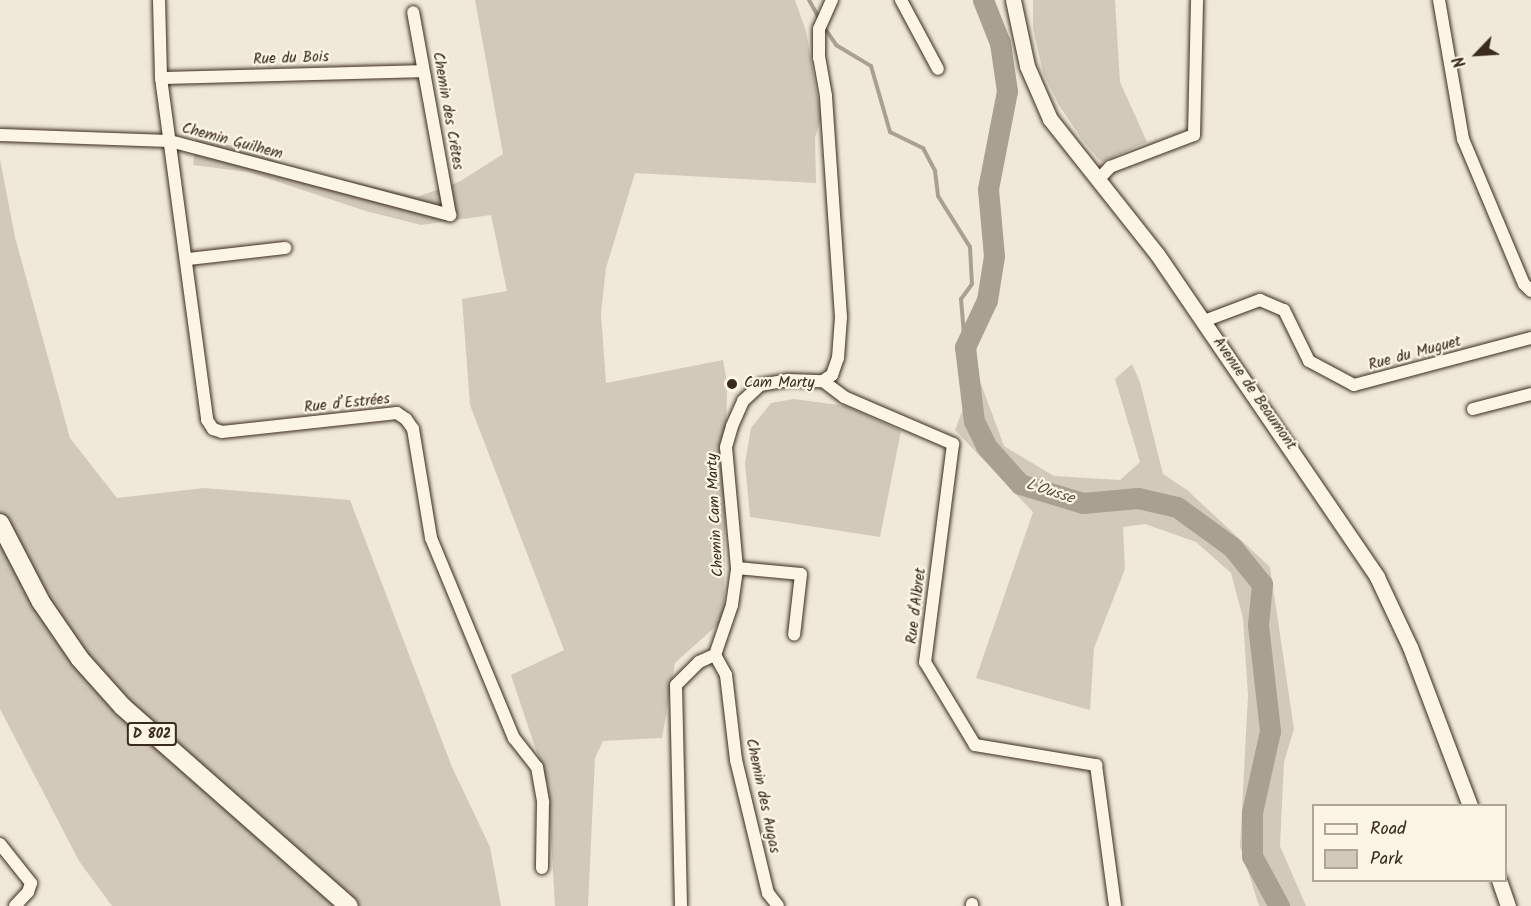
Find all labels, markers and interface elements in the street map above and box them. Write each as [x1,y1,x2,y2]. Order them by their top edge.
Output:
north arrow [1447,24,1507,84]
street label: Rue du Bois [253,49,329,69]
street label: Chemin des Crêtes [428,51,466,171]
text: N [1447,52,1474,72]
street label: Chemin Guilhem [180,120,284,164]
street label: Rue du Muguet [1367,333,1463,375]
street label: Avenue de Beaumont [1208,334,1300,454]
place label: Cam Marty [744,375,815,393]
marker: Cam Marty [725,377,739,391]
street label: Rue d’Estrées [303,391,391,417]
street label: Chemin Cam Marty [704,453,728,577]
water label: L'Ousse [1024,475,1076,509]
street label: Rue d'Albret [903,567,931,645]
road number: D 802 [126,723,178,745]
street label: Chemin des Augas [741,737,783,855]
legend [1312,804,1507,882]
text: Road [1370,815,1406,844]
text: Park [1370,845,1403,874]

